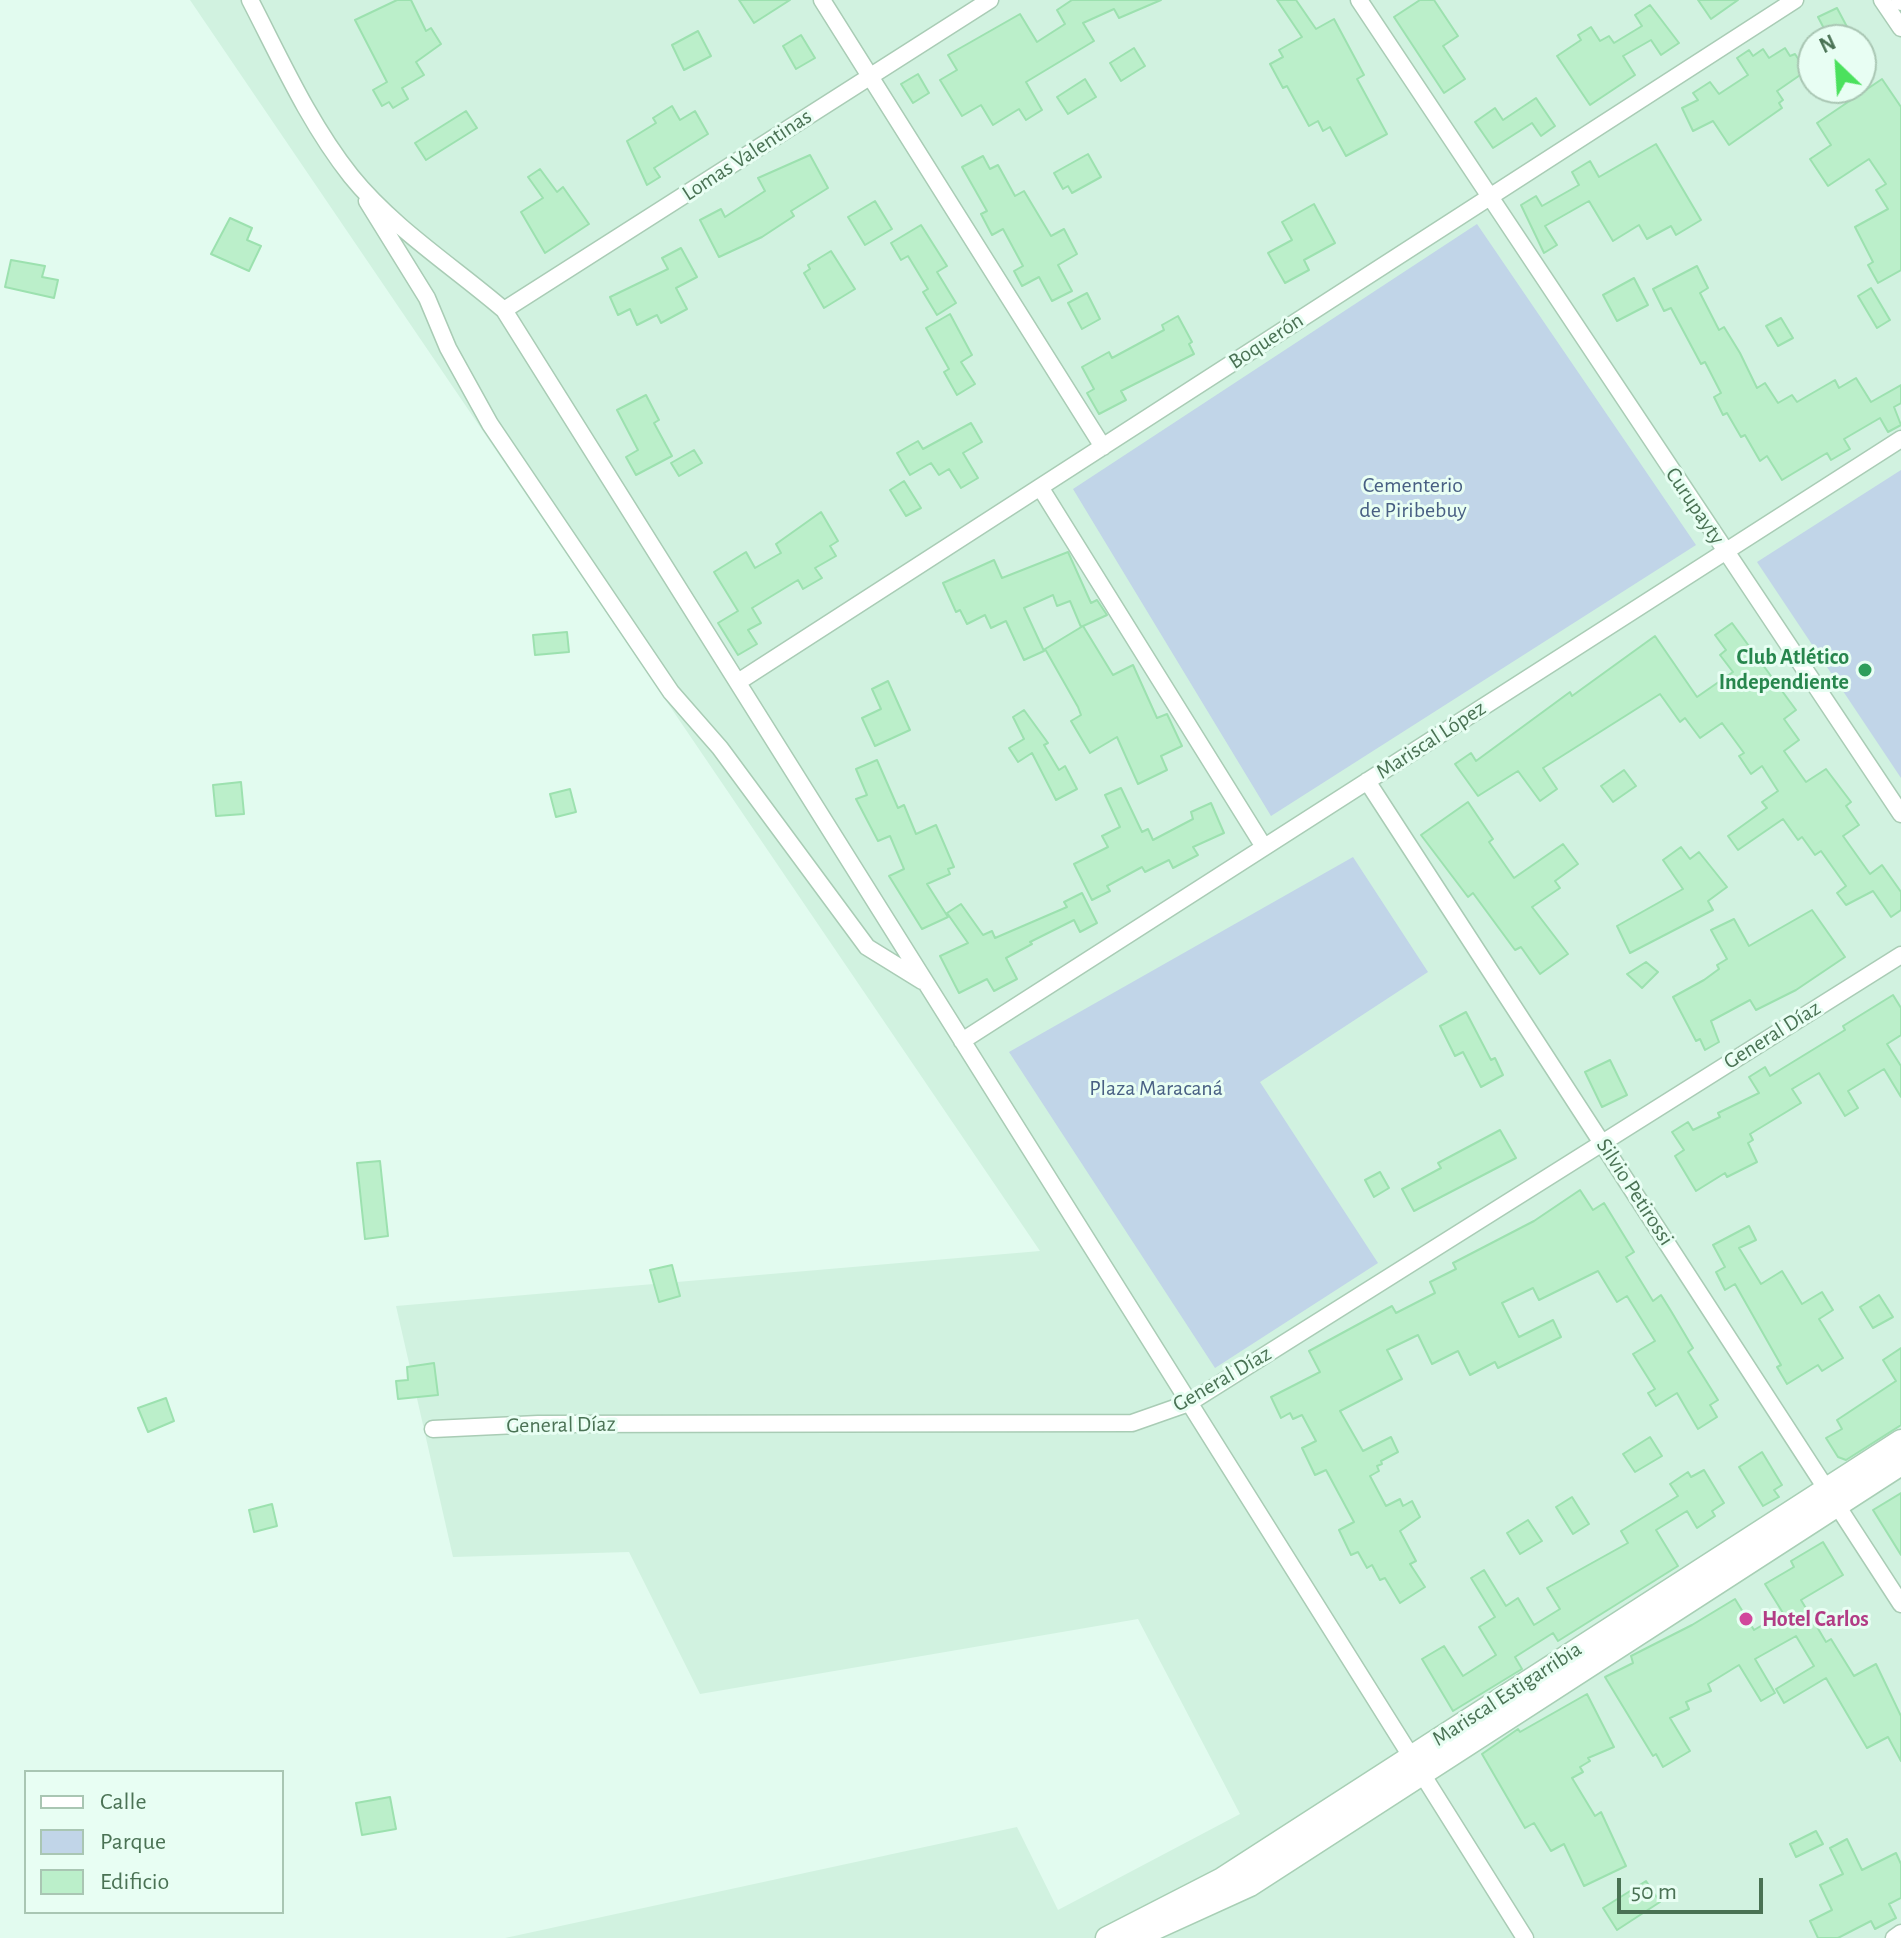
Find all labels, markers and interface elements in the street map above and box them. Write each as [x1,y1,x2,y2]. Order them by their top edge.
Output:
north arrow [1797,24,1877,104]
text: N [1816,31,1839,57]
street label: Lomas Valentinas [677,103,817,207]
street label: Boquerón [1224,307,1308,375]
street label: Curupayty [1660,462,1730,550]
park label: Cementerio de Piribebuy [1359,472,1467,524]
place label: Club Atlético Independiente [1719,644,1849,696]
marker: Club Atlético Independiente [1856,661,1874,679]
street label: Mariscal López [1371,695,1491,785]
street label: General Díaz [1719,995,1825,1075]
park label: Plaza Maracaná [1089,1075,1223,1101]
street label: Silvio Petirossi [1591,1133,1679,1251]
street label: General Díaz [1168,1340,1276,1418]
street label: General Díaz [506,1411,616,1439]
place label: Hotel Carlos [1762,1606,1869,1632]
marker: Hotel Carlos [1737,1610,1755,1628]
street label: Mariscal Estigarribia [1427,1636,1587,1752]
legend [24,1770,284,1914]
text: Calle [100,1790,147,1814]
text: Parque [100,1830,166,1854]
scale bar [1621,1862,1767,1912]
text: Edificio [100,1870,169,1894]
text: 50 m [1631,1880,1677,1904]

